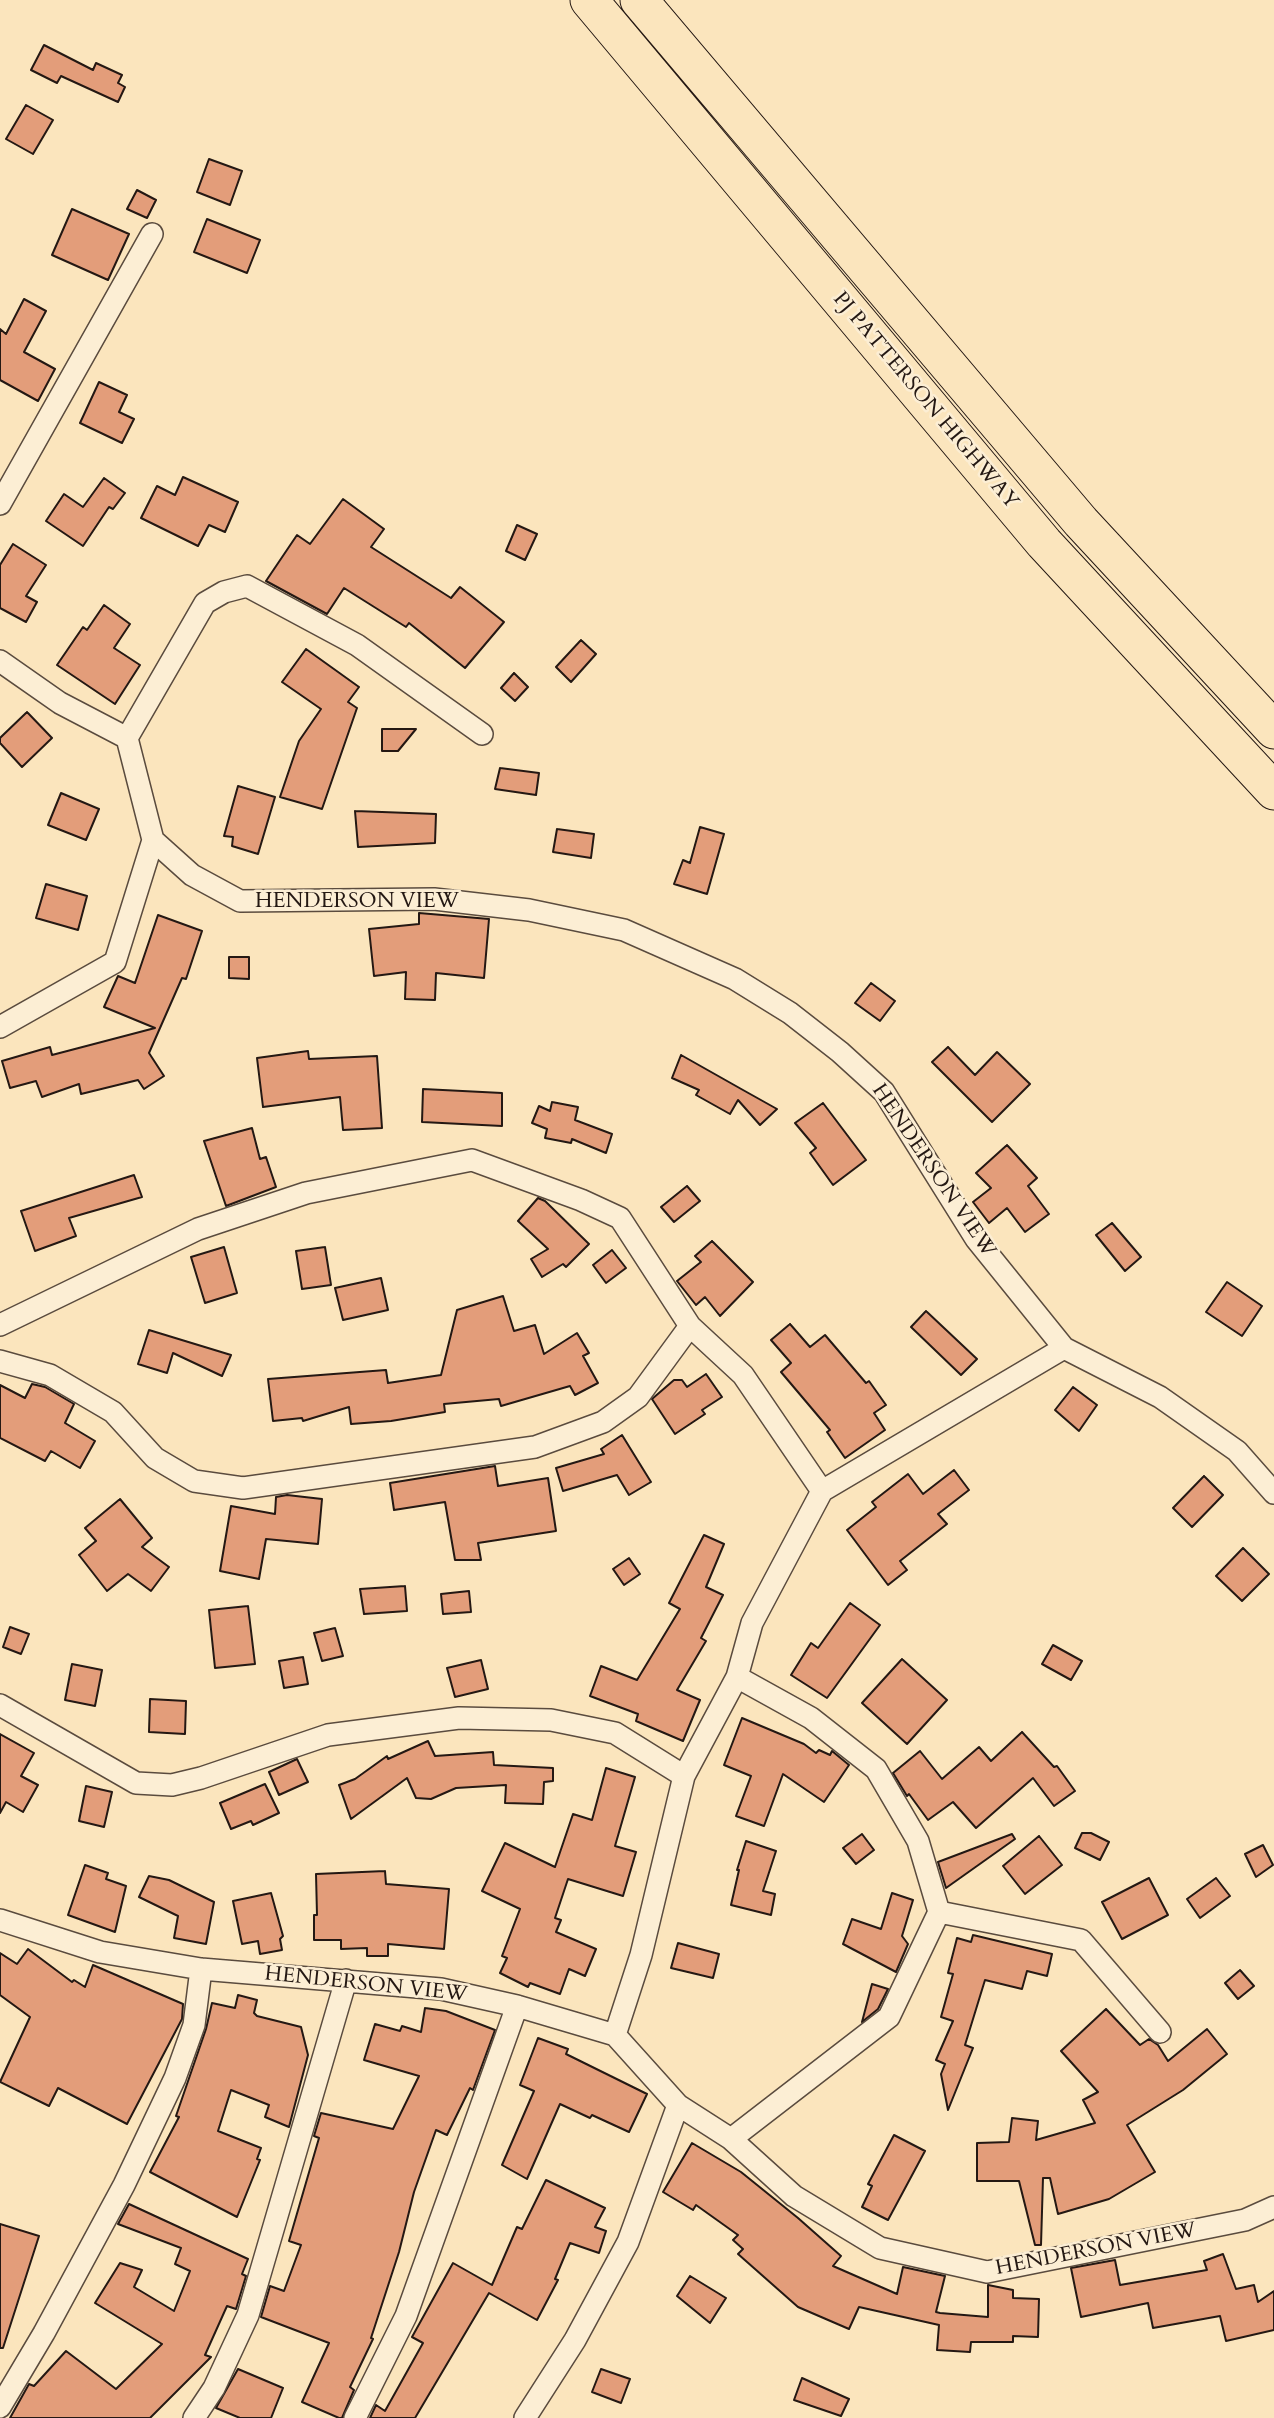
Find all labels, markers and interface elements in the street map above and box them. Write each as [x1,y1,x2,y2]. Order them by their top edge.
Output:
street label: PJ PATTERSON HIGHWAY [827,287,1023,515]
street label: HENDERSON VIEW [255,889,459,915]
street label: HENDERSON VIEW [866,1079,1000,1263]
street label: HENDERSON VIEW [263,1962,469,2008]
street label: HENDERSON VIEW [993,2218,1199,2282]

